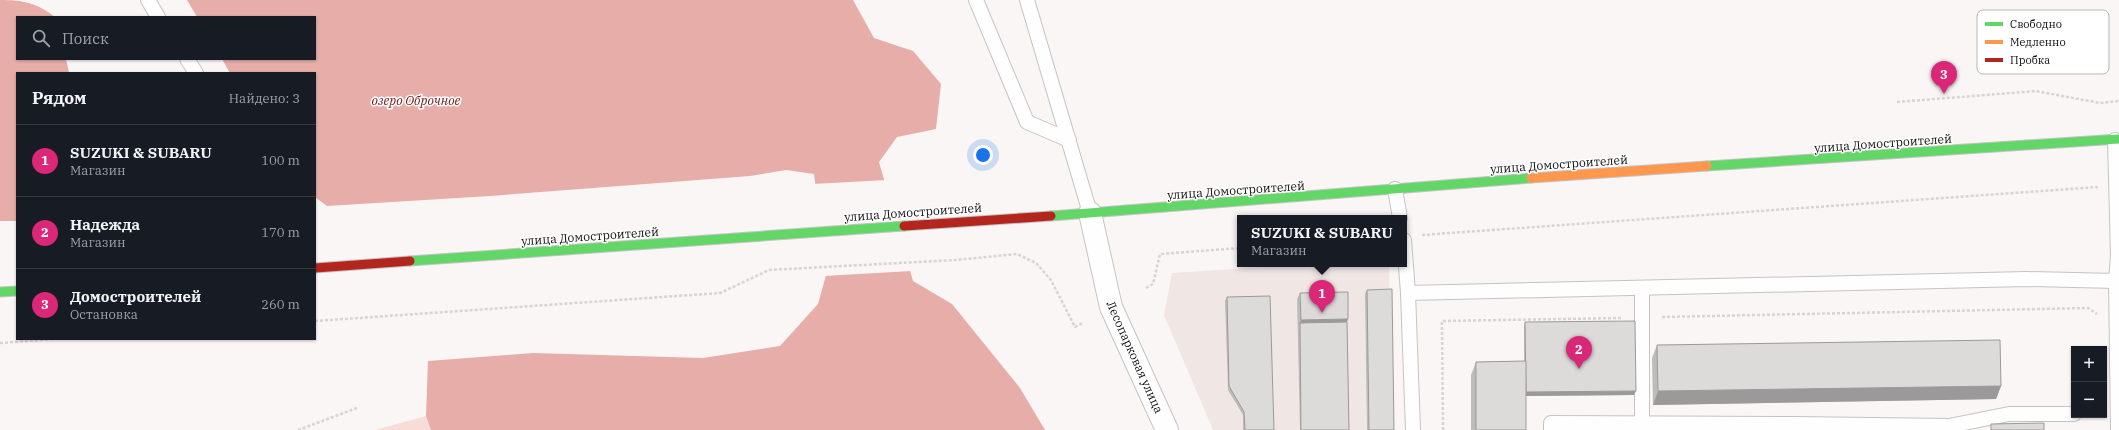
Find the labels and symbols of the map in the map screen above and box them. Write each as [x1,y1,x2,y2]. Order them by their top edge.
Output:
legend [1977,10,2109,74]
text: Свободно [2010,17,2062,31]
text: Медленно [2010,35,2066,49]
text: Пробка [2010,53,2050,67]
pin: 3 [1931,61,1957,94]
water label: озеро Оброчное [372,92,461,109]
street label: улица Домостроителей [1814,131,1952,155]
your location [973,145,993,165]
street label: улица Домостроителей [1490,152,1628,176]
street label: улица Домостроителей [1167,178,1305,202]
street label: улица Домостроителей [844,200,982,224]
street label: улица Домостроителей [521,224,659,248]
pin: 1 [1309,280,1335,313]
street label: Лесопарковая улица [1103,298,1167,416]
pin: 2 [1566,336,1592,369]

